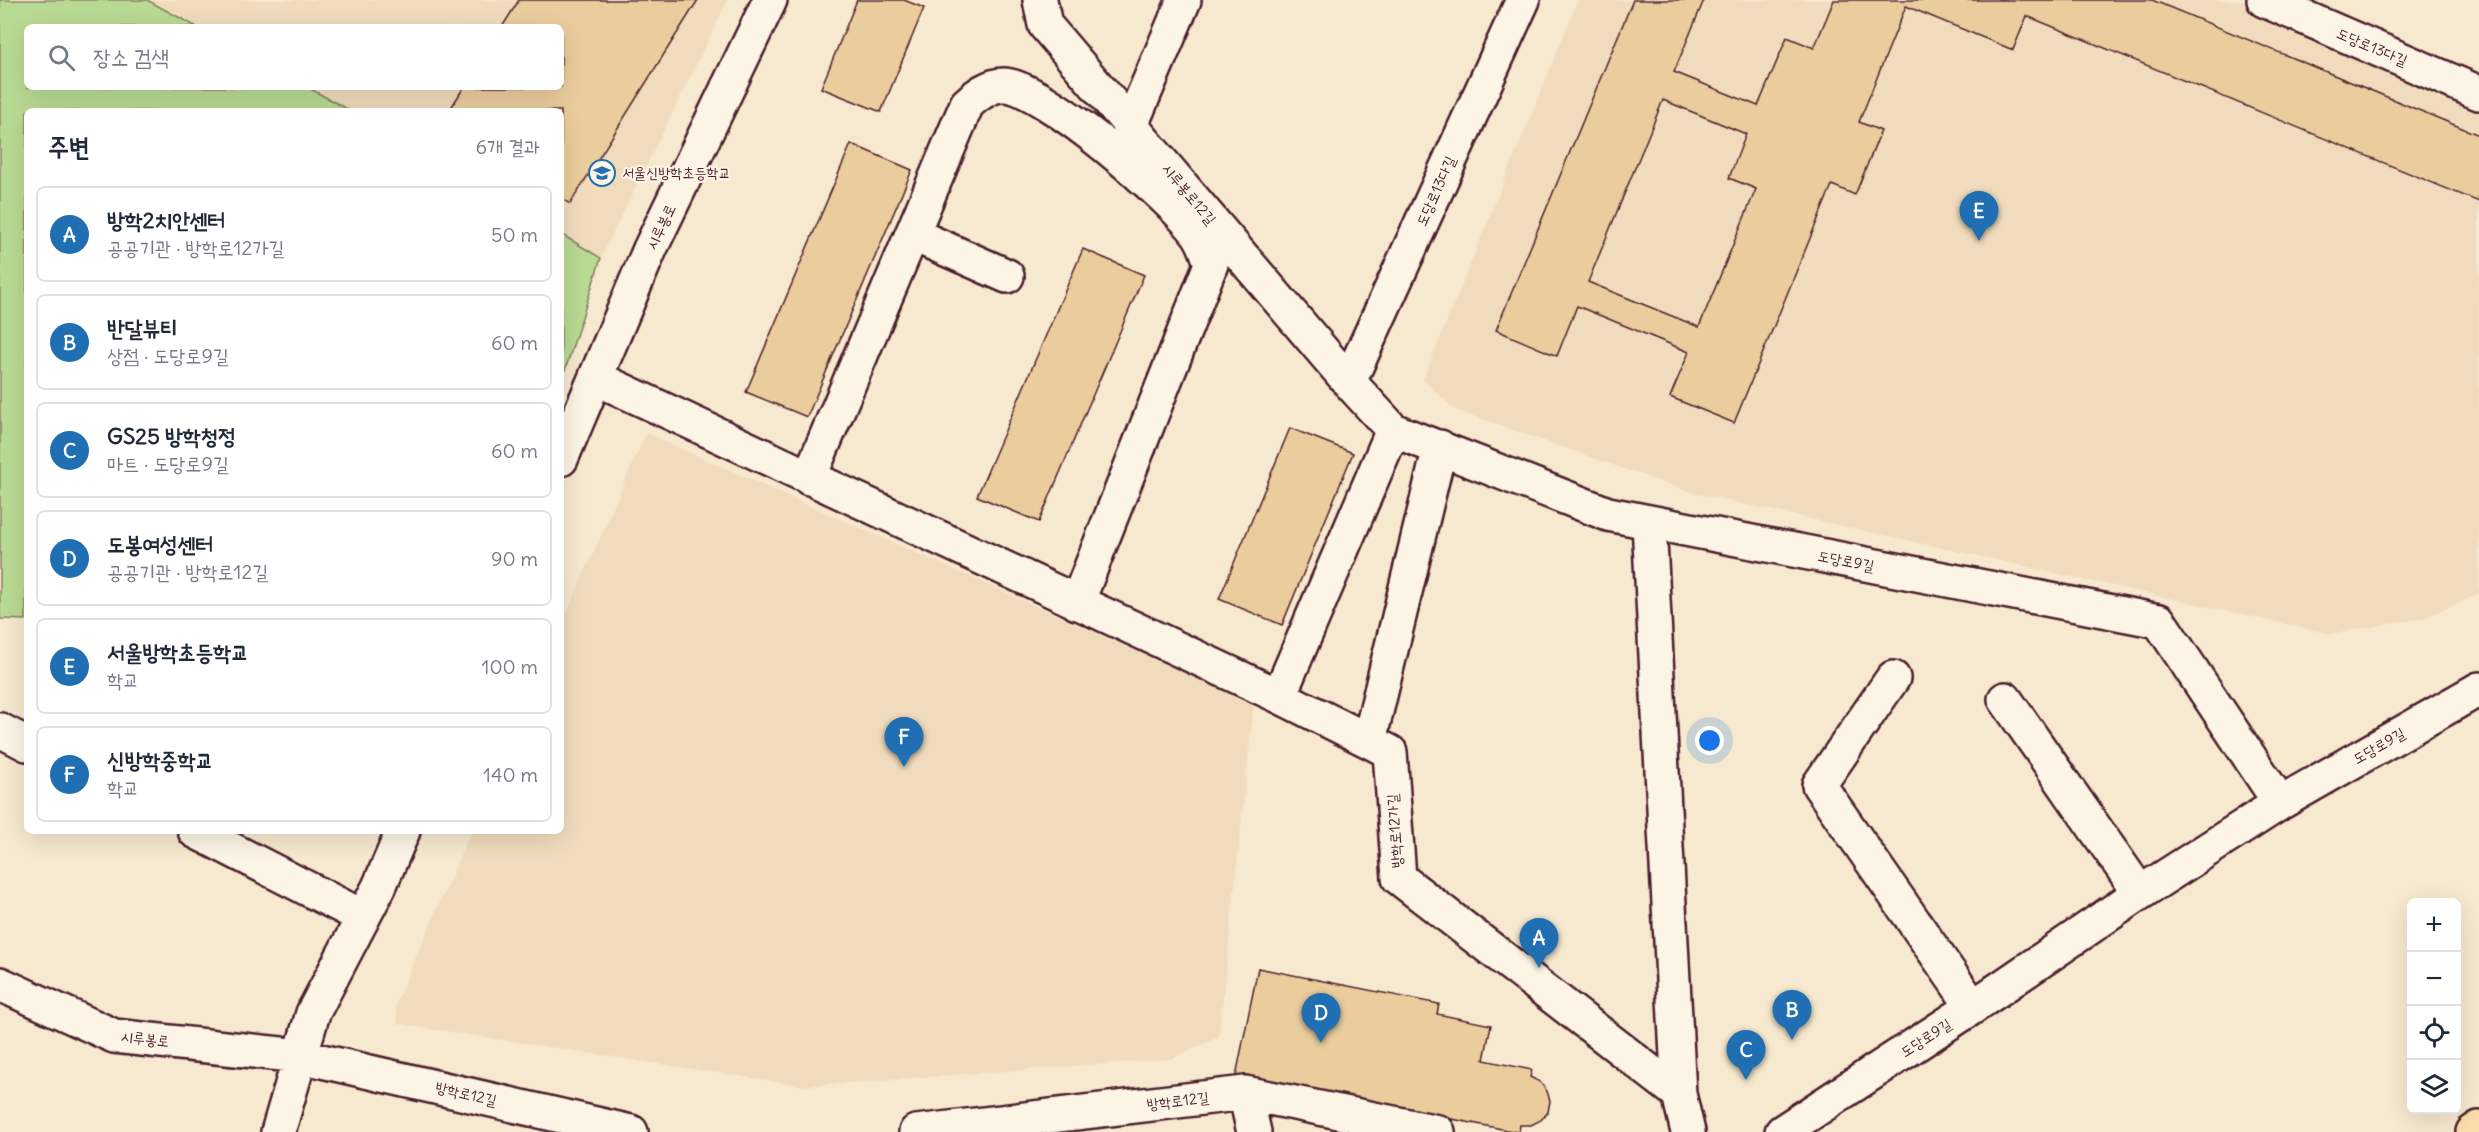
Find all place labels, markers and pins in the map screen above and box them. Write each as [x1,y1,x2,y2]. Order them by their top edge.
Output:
school or university icon: 서울신방학초등학교 [587,158,617,188]
place label: 서울신방학초등학교 [622,163,731,182]
pin: E [1960,192,1998,241]
pin: F [884,718,924,767]
pin: A [1520,918,1558,968]
pin: B [1772,990,1812,1040]
pin: D [1302,994,1340,1043]
pin: C [1726,1030,1766,1080]

